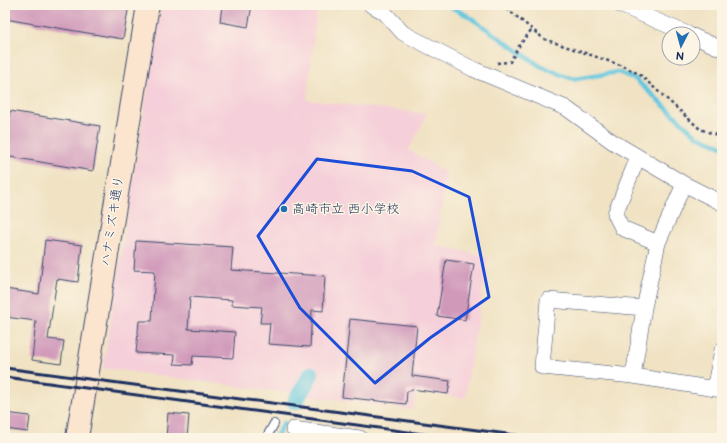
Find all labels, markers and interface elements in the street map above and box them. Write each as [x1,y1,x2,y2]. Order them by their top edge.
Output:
north arrow [661,26,701,66]
text: N [675,49,685,62]
street label: ハナミズキ通り [97,175,127,267]
place label: 高崎市立 西小学校 [292,201,400,217]
marker: 高崎市立 西小学校 [279,204,289,214]

